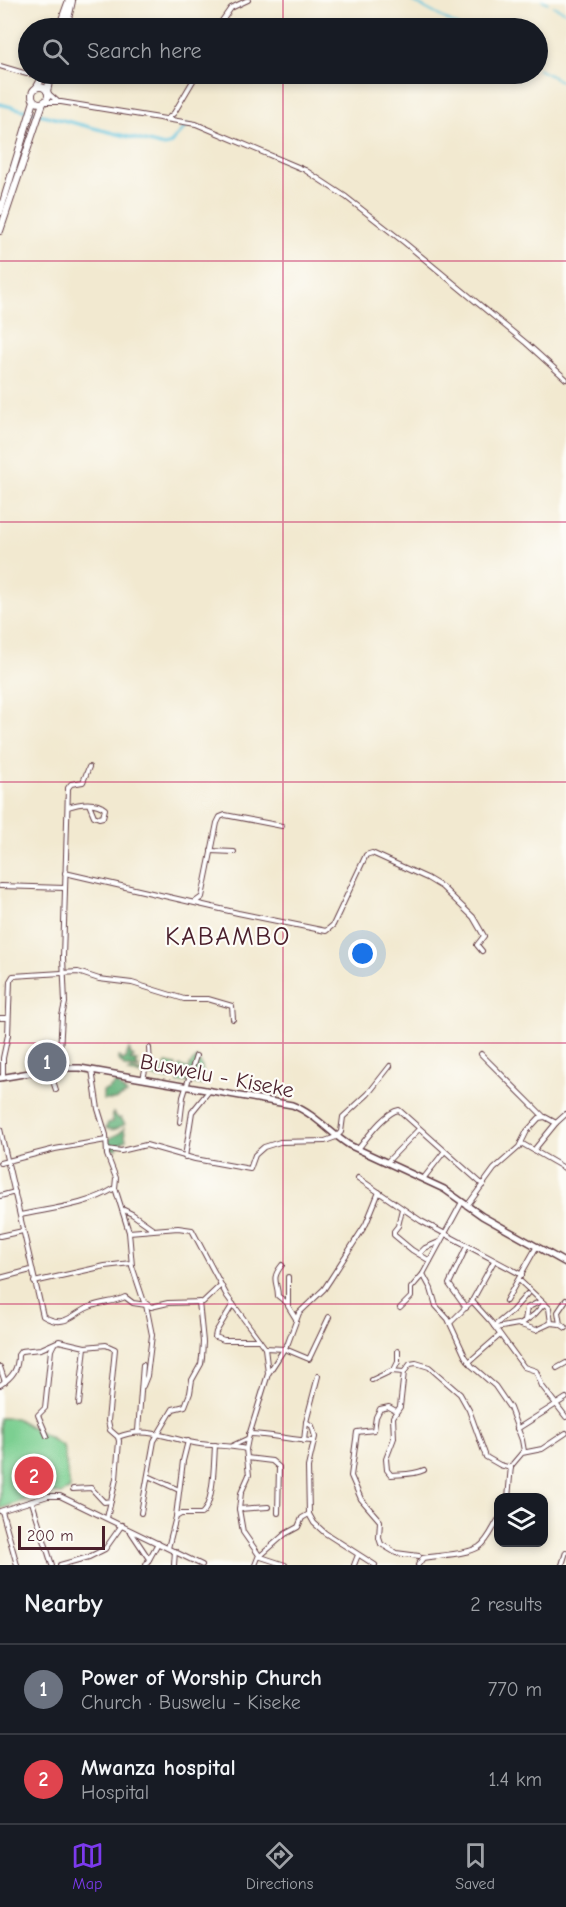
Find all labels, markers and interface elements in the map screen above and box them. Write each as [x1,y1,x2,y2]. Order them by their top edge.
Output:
search box [18,18,548,84]
icon: search [39,35,72,68]
text: Search here [87,38,202,64]
district label: KABAMBO [165,922,291,952]
your location [348,939,377,968]
pin: 1 [28,1040,66,1084]
street label: Buswelu - Kiseke [138,1048,296,1104]
pin: 2 [15,1454,54,1498]
map controls [494,1493,548,1547]
button: layers [494,1493,548,1547]
scale bar [18,1523,105,1550]
text: 200 m [27,1527,73,1545]
text: Nearby [24,1589,103,1619]
text: 2 results [470,1593,542,1616]
text: Power of Worship Church [81,1665,322,1691]
text: 1 [40,1678,47,1701]
text: 770 m [488,1678,542,1701]
text: Church · Buswelu - Kiseke [81,1691,301,1714]
text: Mwanza hospital [81,1755,236,1781]
text: 2 [39,1768,48,1791]
text: 1.4 km [488,1768,542,1791]
text: Hospital [81,1781,149,1804]
tab: Map [71,1839,104,1893]
tab: Directions [246,1839,313,1893]
tab: Saved [455,1839,495,1893]

